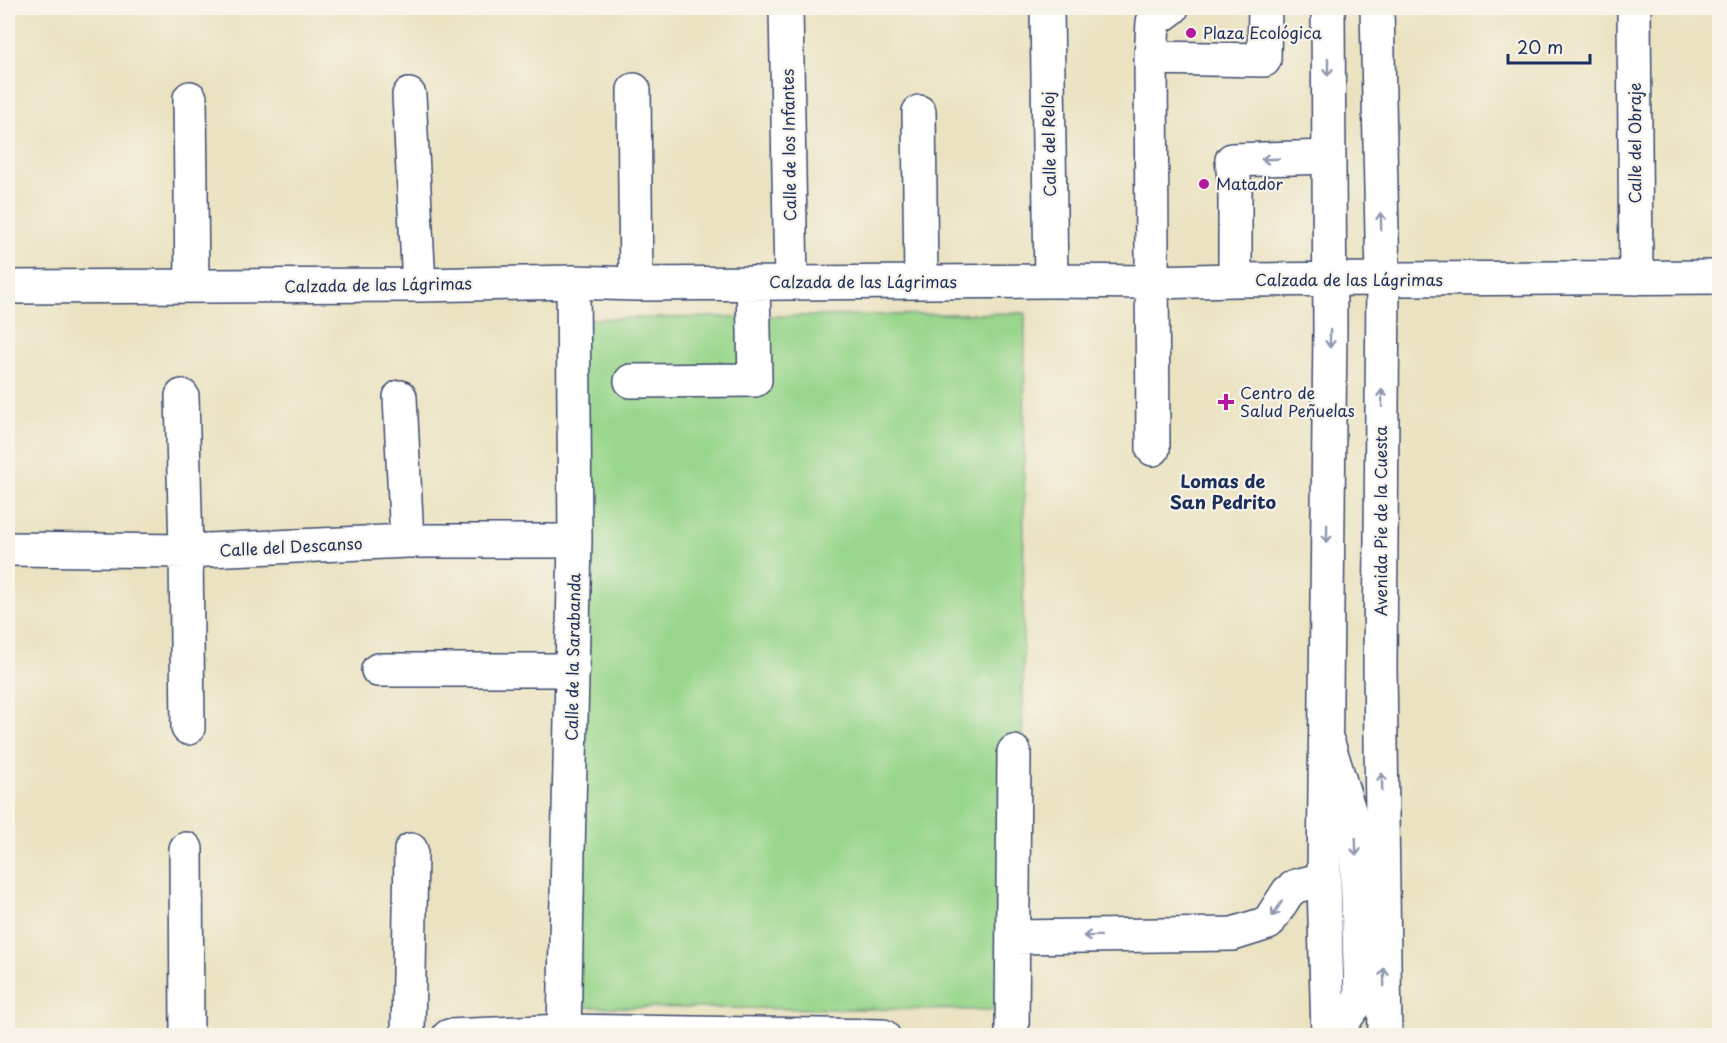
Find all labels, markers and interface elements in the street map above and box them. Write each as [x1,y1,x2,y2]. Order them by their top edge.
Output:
place label: Plaza Ecológica [1203,20,1322,44]
marker: Plaza Ecológica [1184,26,1198,40]
scale bar [1508,27,1590,65]
text: 20 m [1517,33,1563,60]
one-way arrow [1322,56,1334,76]
street label: Calle de los Infantes [775,69,801,221]
street label: Calle del Obraje [1622,83,1646,203]
street label: Calle del Reloj [1035,91,1061,197]
one-way arrow [1261,153,1281,165]
place label: Matador [1216,171,1284,195]
marker: Matador [1197,177,1211,191]
one-way arrow [1376,211,1387,231]
street label: Calzada de las Lágrimas [1255,267,1443,291]
street label: Calzada de las Lágrimas [769,269,957,293]
street label: Calzada de las Lágrimas [284,270,472,298]
one-way arrow [1324,328,1335,348]
place label: Centro de Salud Peñuelas [1240,380,1355,422]
one-way arrow [1376,389,1388,409]
marker: Centro de Salud Peñuelas [1217,393,1235,411]
street label: Avenida Pie de la Cuesta [1368,426,1392,616]
district label: Lomas de San Pedrito [1170,467,1277,515]
one-way arrow [1321,523,1333,543]
street label: Calle del Descanso [219,530,363,562]
street label: Calle de la Sarabanda [559,573,585,741]
one-way arrow [1376,773,1388,793]
one-way arrow [1350,836,1362,856]
one-way arrow [1271,900,1284,917]
one-way arrow [1082,930,1102,942]
one-way arrow [1379,968,1390,988]

